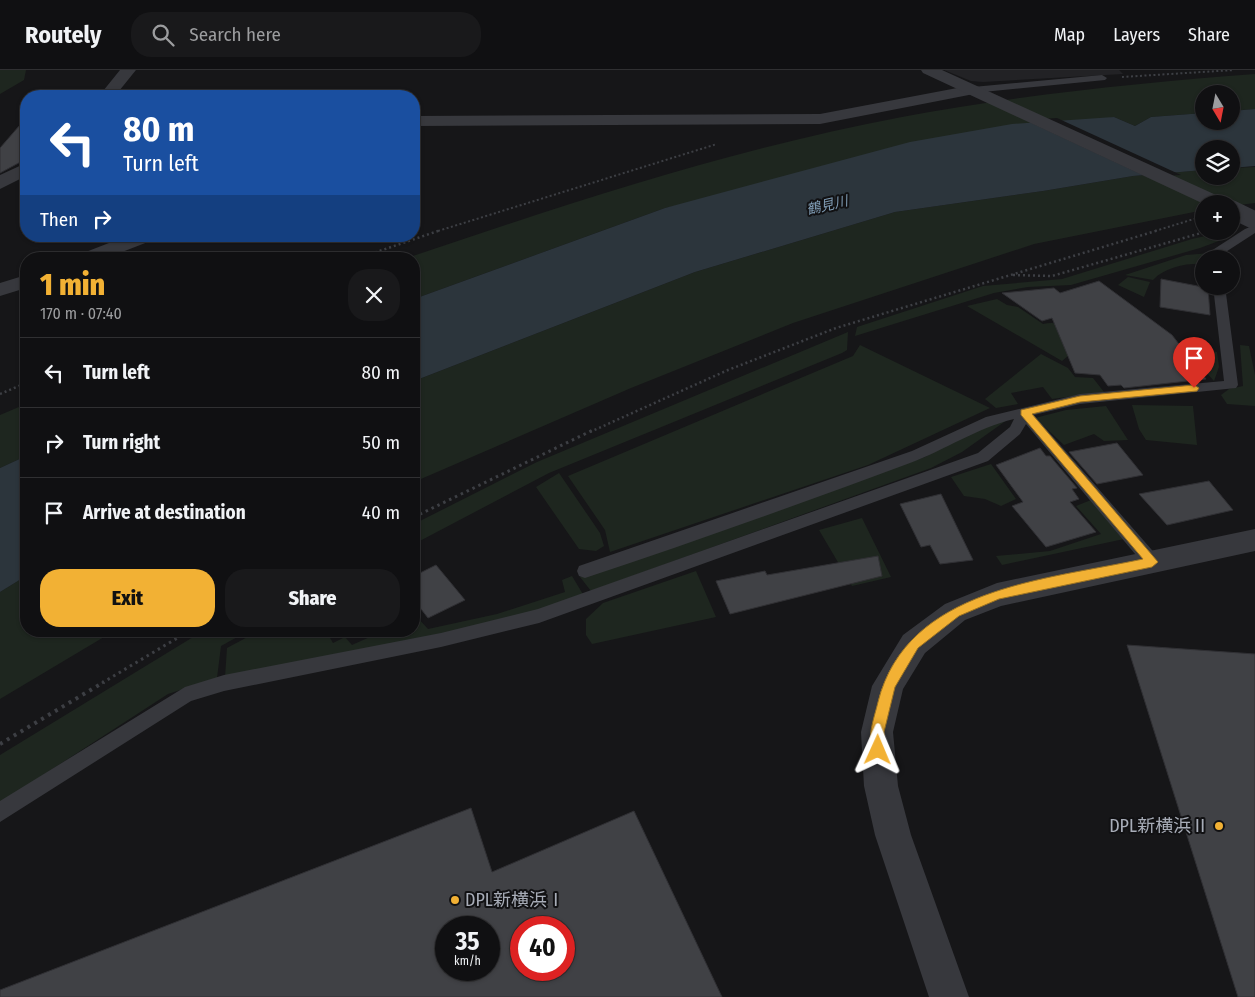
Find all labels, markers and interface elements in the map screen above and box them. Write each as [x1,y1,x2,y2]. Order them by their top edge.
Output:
search box [131,12,481,57]
text: Routely [25,21,101,49]
icon: search [149,21,177,49]
text: Search here [189,23,281,46]
text: Map [1054,24,1085,46]
text: Layers [1113,24,1160,46]
text: Share [1188,24,1230,46]
north arrow [1195,85,1240,130]
map controls [1195,85,1240,295]
text: 80 m [123,108,195,150]
icon: left [40,110,105,175]
button: layers [1195,140,1240,185]
text: Turn left [123,150,199,177]
water label: 鶴見川 [805,192,851,218]
button: + [1195,195,1240,240]
icon: right [88,205,116,233]
text: Then [40,208,78,231]
button: − [1195,250,1240,295]
text: 1 min [40,267,105,303]
button: close [348,269,400,321]
text: 170 m · 07:40 [40,304,122,323]
pin [1173,337,1215,388]
icon: arrive [1180,344,1208,372]
icon: left [40,359,68,387]
text: Turn left [83,361,150,384]
text: 80 m [362,361,400,384]
icon: right [40,429,68,457]
text: Turn right [83,431,160,454]
text: 50 m [362,431,400,454]
icon: arrive [40,499,68,527]
text: Arrive at destination [83,501,246,524]
text: 40 m [362,501,400,524]
button: Exit [40,569,215,627]
button: Share [225,569,400,627]
position arrow [851,723,903,775]
place label: DPL新横浜Ⅱ [1109,815,1209,837]
marker: DPL新横浜Ⅱ [1213,820,1225,832]
place label: DPL新横浜Ⅰ [465,889,565,911]
marker: DPL新横浜Ⅰ [449,894,461,906]
speed limit sign: 40 [510,916,575,981]
text: 35 [455,927,480,957]
text: km/h [454,954,481,968]

